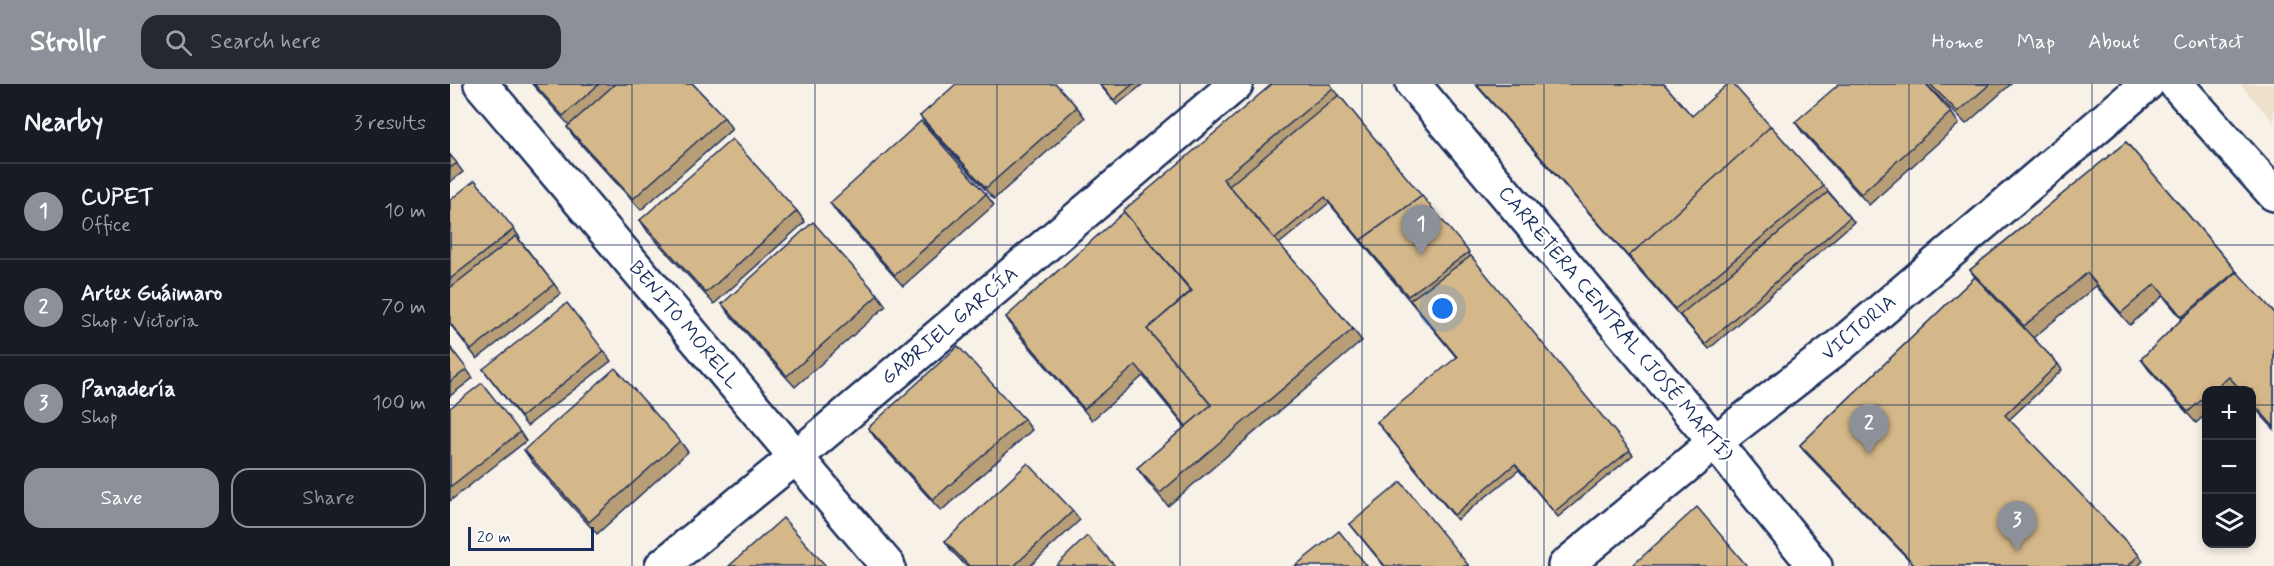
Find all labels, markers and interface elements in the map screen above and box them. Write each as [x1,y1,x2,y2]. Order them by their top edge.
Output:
search box [141,15,561,69]
text: Strollr [30,24,105,61]
icon: search [162,26,195,59]
text: Search here [210,28,321,56]
text: Home [1932,28,1984,56]
text: Map [2017,28,2055,56]
text: About [2088,28,2140,56]
text: Contact [2173,28,2244,56]
text: Nearby [24,106,103,140]
text: 3 results [354,110,426,137]
street label: CARRETERA CENTRAL (JOSÉ MARTÍ) [1492,181,1738,467]
text: CUPET [81,184,154,212]
text: 1 [39,198,48,225]
text: 10 m [384,198,426,225]
pin: 1 [1402,206,1440,255]
text: Office [81,212,131,239]
street label: BENITO MORELL [622,255,746,395]
street label: GABRIEL GARCÍA [876,261,1024,391]
text: Artex Guáimaro [81,280,222,308]
street label: VICTORIA [1816,289,1902,367]
text: 2 [39,294,48,321]
text: 70 m [381,294,426,321]
your location [1428,294,1457,323]
text: Shop · Victoria [81,308,199,335]
text: Panadería [81,376,176,404]
map controls [2202,386,2256,548]
button: + [2202,386,2256,440]
text: 3 [39,390,48,417]
text: 100 m [372,390,426,417]
text: Shop [81,404,118,431]
pin: 2 [1850,404,1888,454]
button: − [2202,440,2256,494]
button: Save [24,468,219,528]
button: Share [231,468,426,528]
button: layers [2202,494,2256,548]
pin: 3 [1998,502,2036,551]
scale bar [468,524,594,552]
text: 20 m [477,527,511,548]

